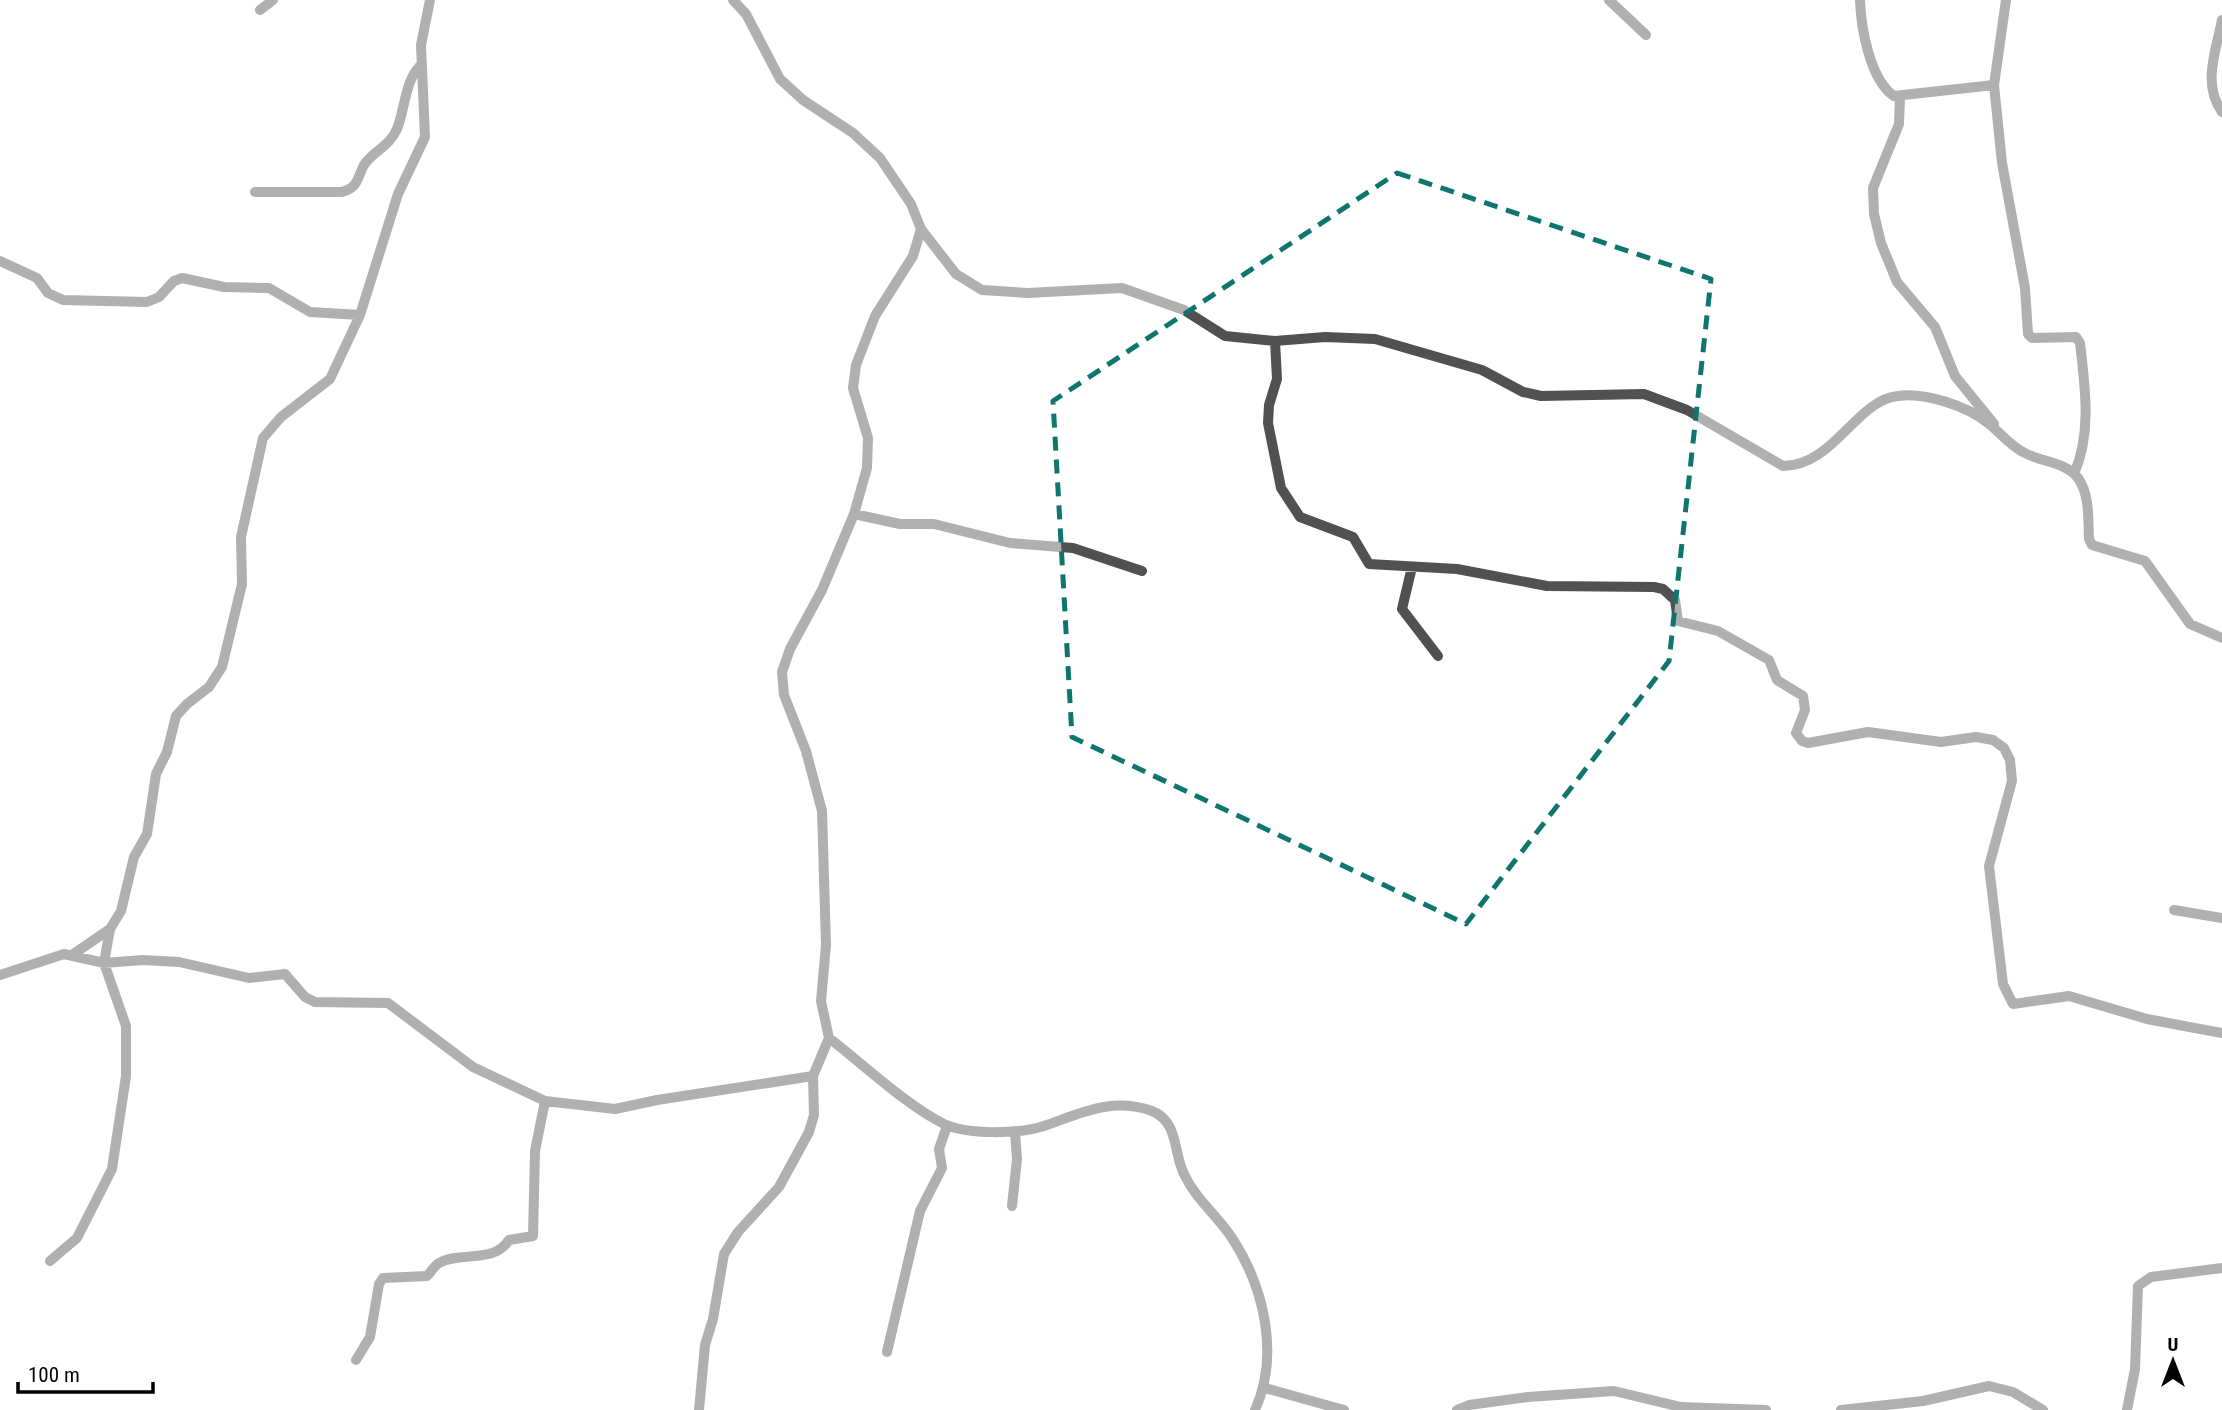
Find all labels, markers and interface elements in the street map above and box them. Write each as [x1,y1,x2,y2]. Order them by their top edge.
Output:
north arrow [2138,1326,2208,1396]
text: U [2168,1333,2178,1356]
scale bar [18,1350,152,1394]
text: 100 m [28,1363,80,1387]

